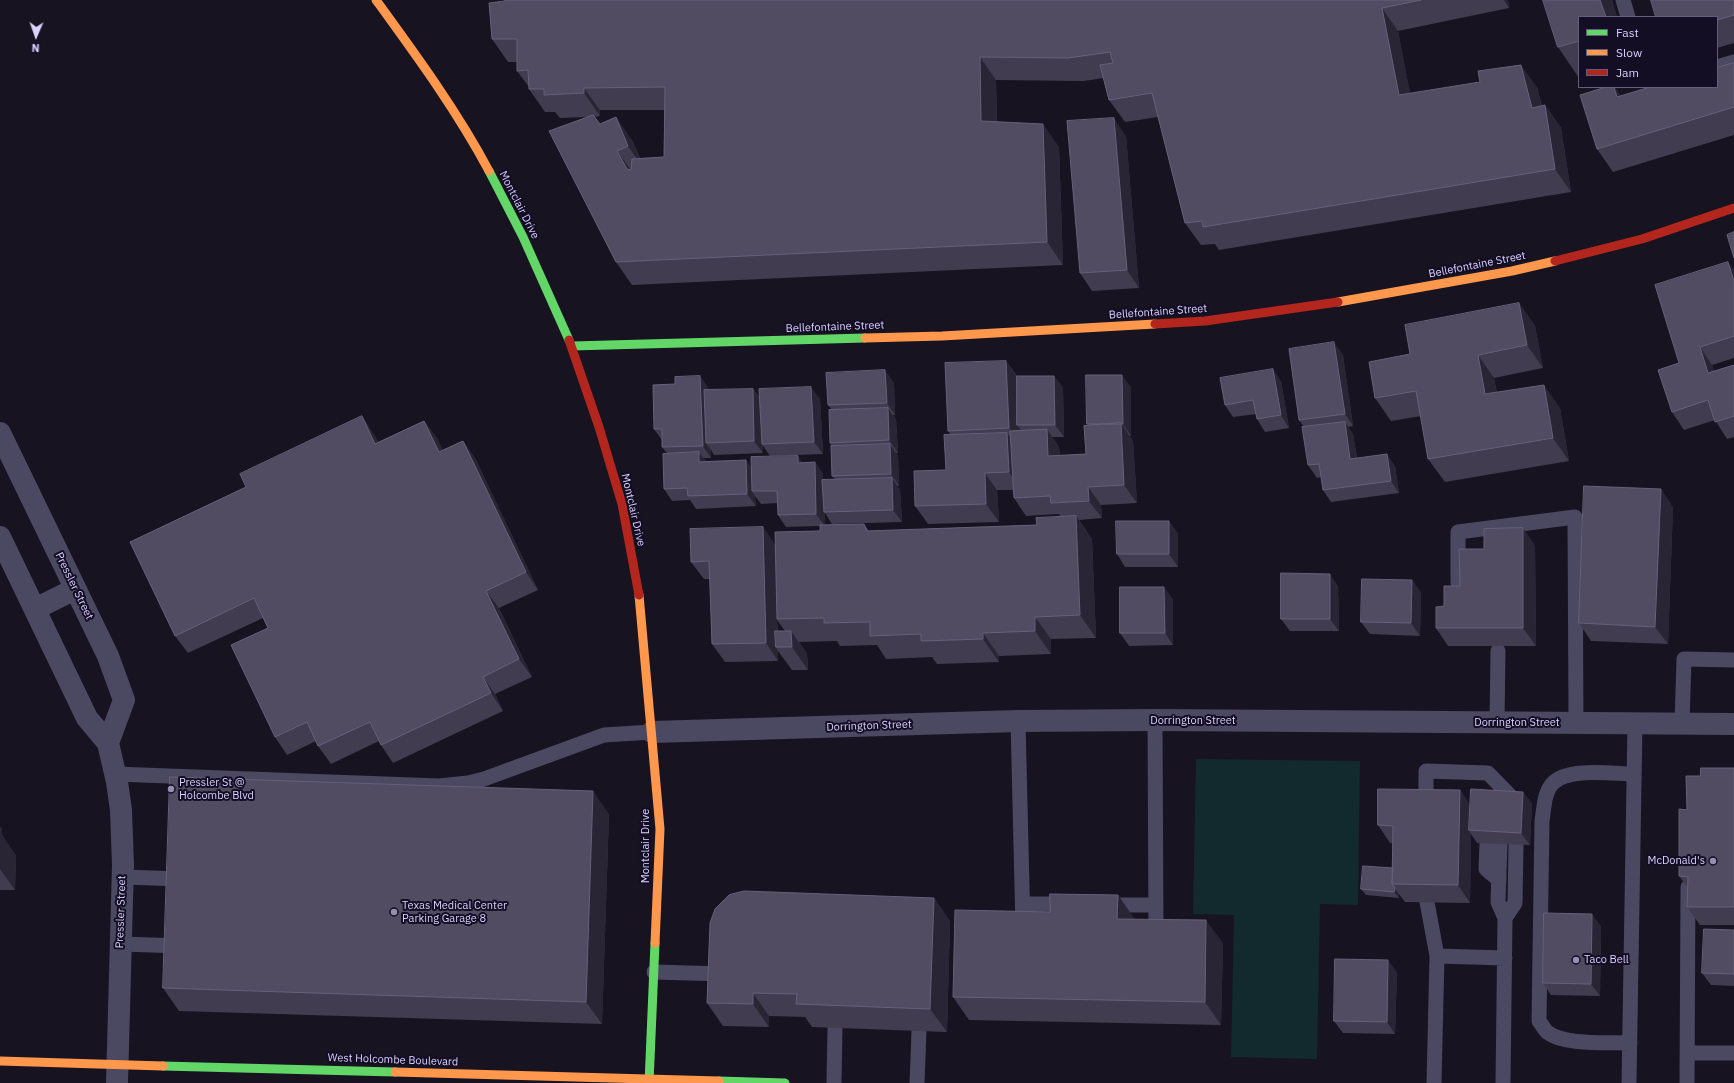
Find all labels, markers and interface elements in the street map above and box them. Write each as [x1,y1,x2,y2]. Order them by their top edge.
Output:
north arrow [16,16,56,56]
legend [1578,16,1718,88]
text: Fast [1616,25,1639,40]
text: N [31,41,40,55]
text: Slow [1616,45,1642,60]
text: Jam [1616,65,1639,80]
street label: Montclair Drive [496,169,542,241]
street label: Bellefontaine Street [1427,249,1527,281]
street label: Bellefontaine Street [1108,302,1208,322]
street label: Bellefontaine Street [785,319,885,335]
street label: Montclair Drive [618,472,648,548]
street label: Pressler Street [52,550,96,622]
street label: Dorrington Street [1150,714,1236,728]
street label: Dorrington Street [1474,716,1560,730]
street label: Dorrington Street [826,718,912,734]
place label: Pressler St @ Holcombe Blvd [179,776,254,802]
marker: Pressler St @ Holcombe Blvd [166,784,176,794]
street label: Montclair Drive [639,809,653,883]
place label: McDonald's [1647,854,1705,868]
marker: McDonald's [1708,856,1718,866]
street label: Pressler Street [113,875,129,949]
place label: Texas Medical Center Parking Garage 8 [402,899,507,925]
marker: Texas Medical Center Parking Garage 8 [389,907,399,917]
place label: Taco Bell [1584,953,1629,967]
marker: Taco Bell [1571,955,1581,965]
street label: West Holcombe Boulevard [327,1051,459,1069]

